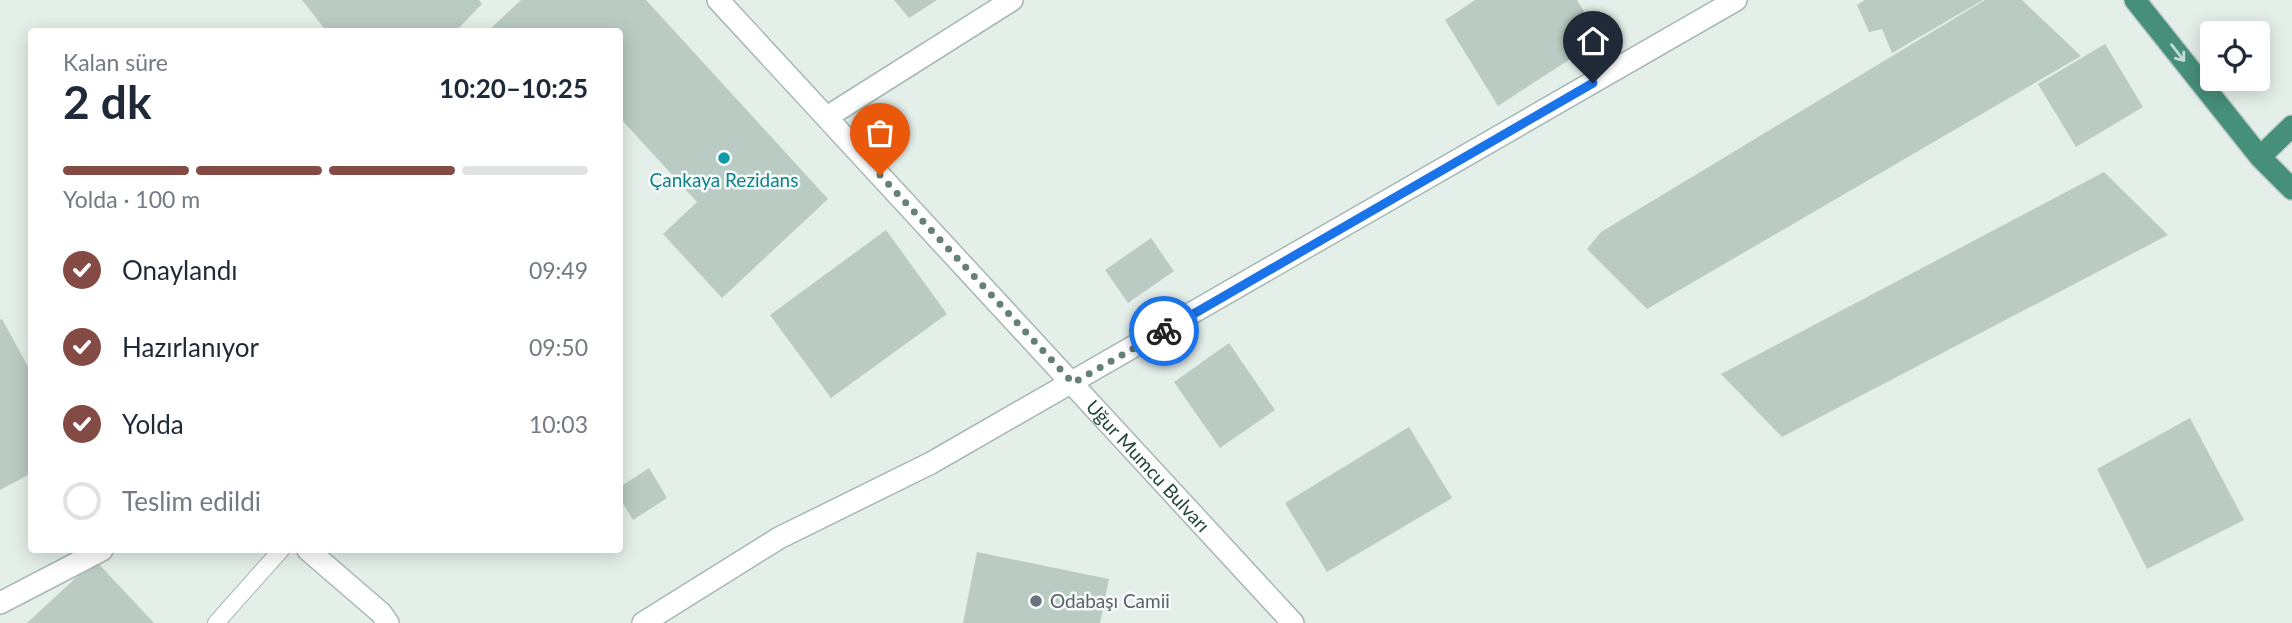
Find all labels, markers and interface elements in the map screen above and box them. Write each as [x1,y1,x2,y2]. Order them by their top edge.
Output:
pin [1563,11,1623,83]
map controls [2200,21,2270,91]
button: locate [2200,21,2270,91]
icon: home [1574,22,1612,60]
one-way arrow [2170,44,2186,62]
text: Kalan süre [63,48,168,76]
text: 10:20–10:25 [439,72,588,104]
text: 2 dk [63,74,152,129]
pin [850,103,910,175]
icon: bag [861,114,899,152]
marker: Çankaya Rezidans [716,150,732,166]
place label: Çankaya Rezidans [650,168,798,191]
text: Yolda · 100 m [63,185,200,213]
icon: check [63,251,101,289]
text: Onaylandı [122,254,237,286]
text: 09:49 [529,256,588,284]
courier [1129,296,1199,366]
icon: bike [1145,312,1183,350]
icon: check [63,328,101,366]
text: Hazırlanıyor [122,331,259,363]
text: 09:50 [529,333,588,361]
street label: Uğur Mumcu Bulvarı [1082,395,1215,536]
icon: check [63,405,101,443]
text: Yolda [122,408,184,440]
text: 10:03 [529,410,588,438]
text: Teslim edildi [122,485,261,517]
place label: Odabaşı Camii [1050,589,1170,612]
marker: Odabaşı Camii [1028,593,1044,609]

